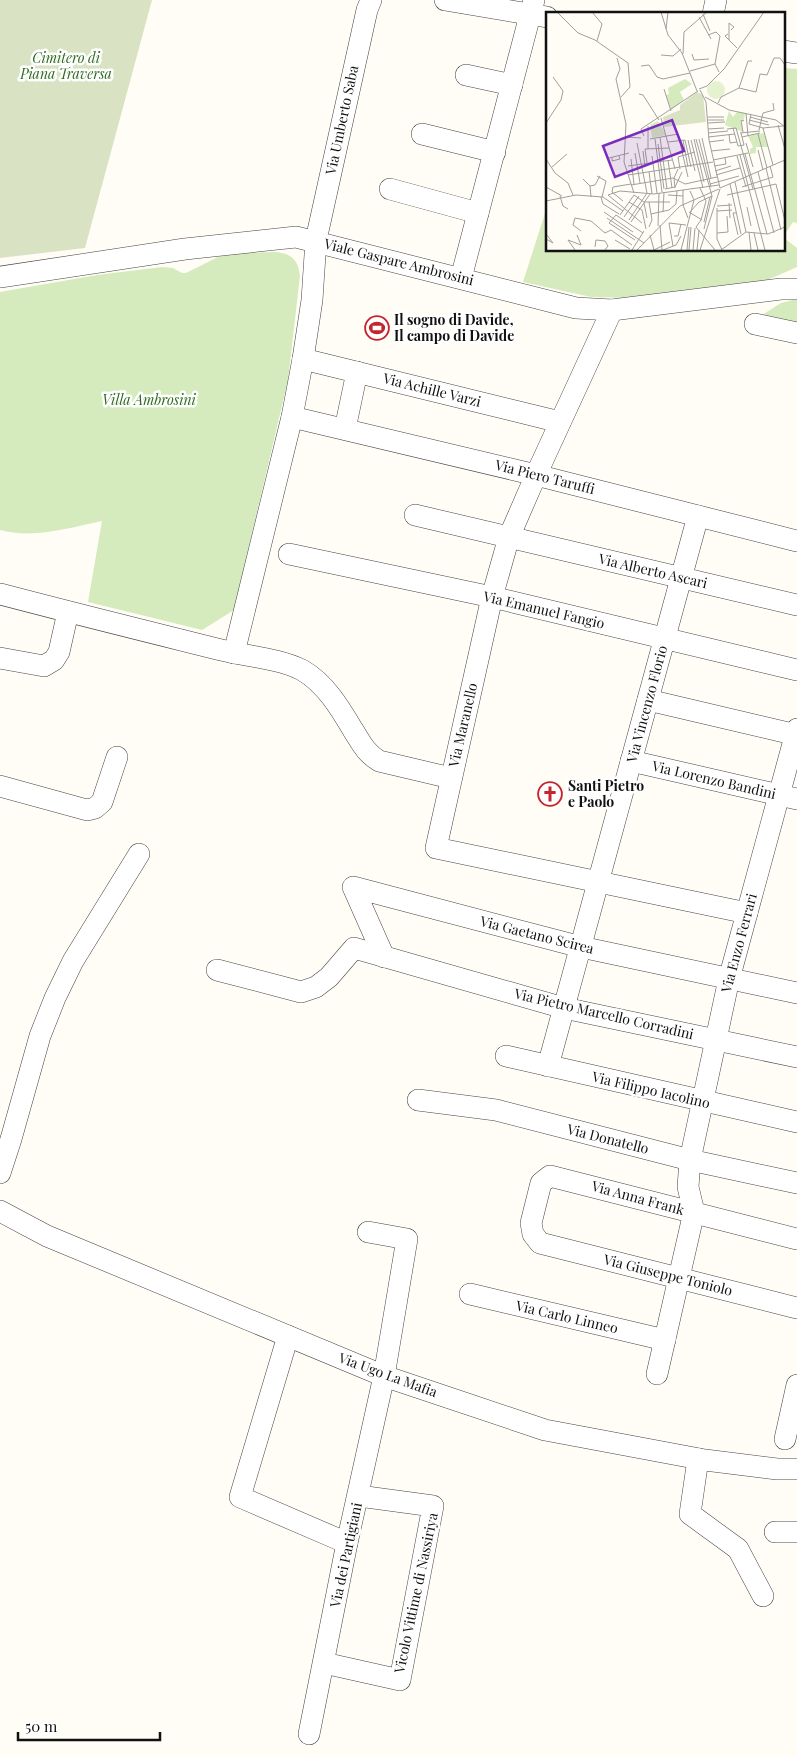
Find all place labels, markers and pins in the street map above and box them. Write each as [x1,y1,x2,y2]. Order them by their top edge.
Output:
place label: Il sogno di Davide, Il campo di Davide [394,310,514,345]
sports icon: Il sogno di Davide, Il campo di Davide [364,315,390,341]
place label: Santi Pietro e Paolo [568,776,644,811]
church icon: Santi Pietro e Paolo [537,781,563,807]

